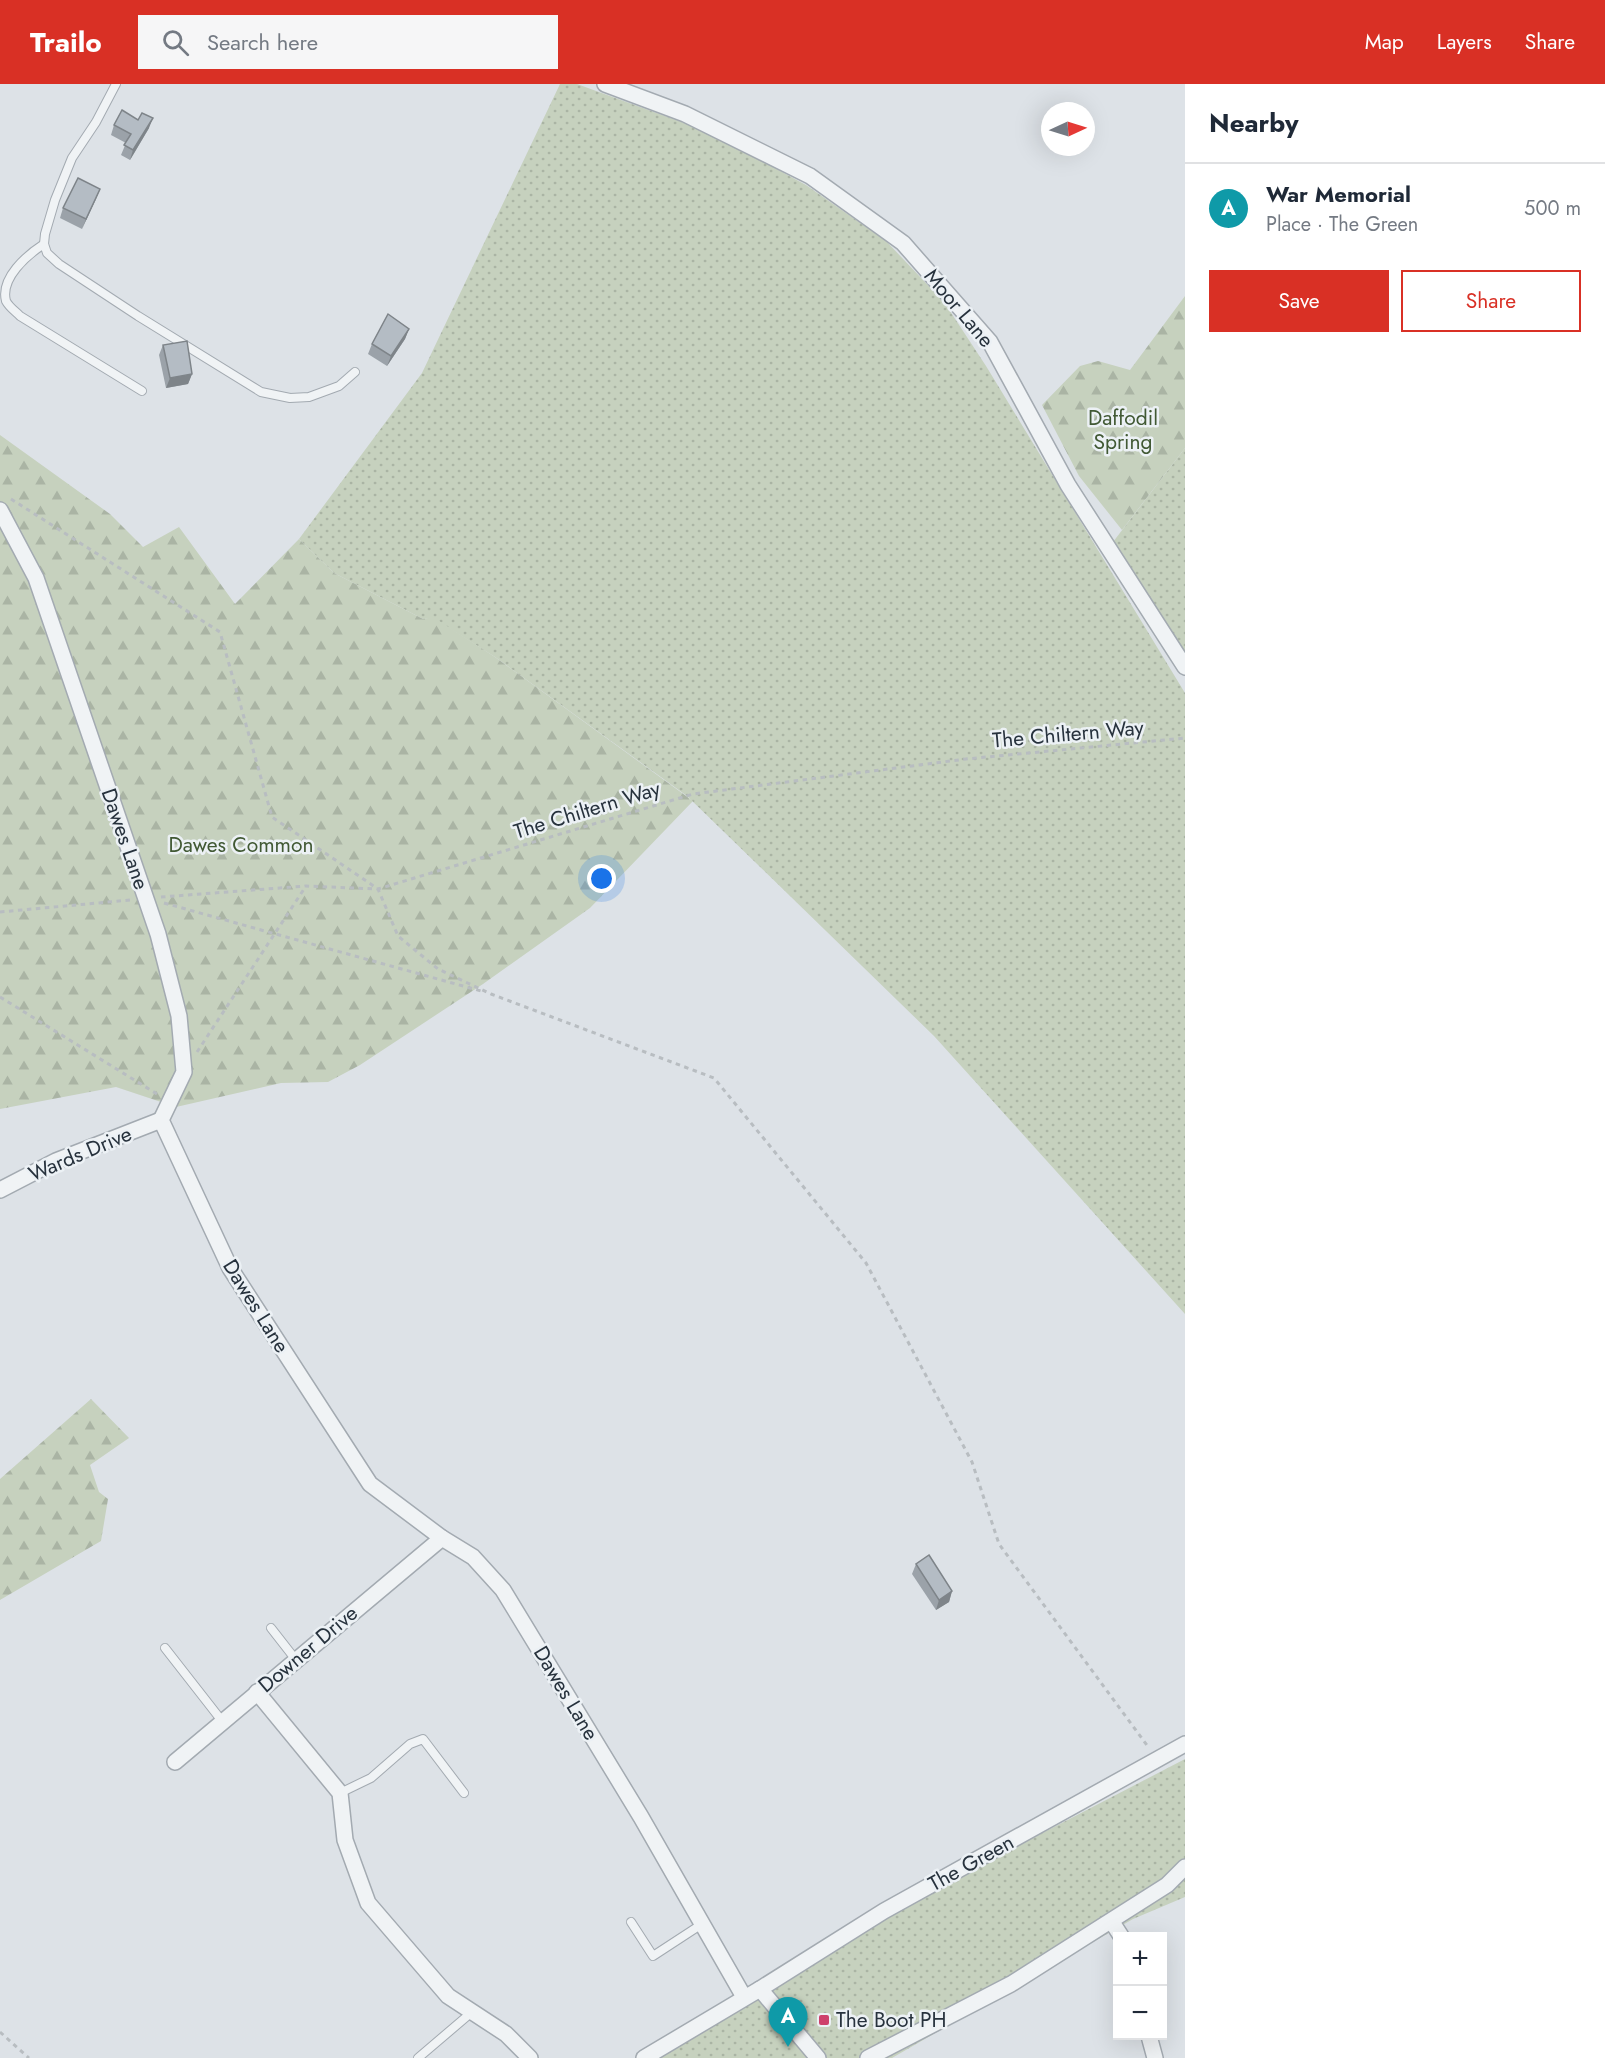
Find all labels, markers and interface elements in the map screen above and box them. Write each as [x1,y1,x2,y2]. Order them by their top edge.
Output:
search box [138,15,558,69]
text: Trailo [30,22,102,63]
icon: search [159,26,192,59]
text: Search here [207,26,318,58]
text: Map [1365,27,1404,57]
text: Layers [1437,27,1492,57]
text: Share [1525,27,1575,57]
north arrow [1041,102,1095,156]
text: Nearby [1209,104,1298,142]
text: War Memorial [1266,178,1411,210]
text: A [1221,194,1236,223]
text: 500 m [1524,194,1581,223]
text: Place · The Green [1266,210,1418,239]
street label: Moor Lane [917,262,1001,354]
button: Save [1209,270,1389,332]
button: Share [1401,270,1581,332]
park label: Daffodil Spring [1088,403,1158,457]
street label: The Chiltern Way [991,712,1146,756]
street label: The Chiltern Way [510,773,665,847]
street label: Dawes Lane [94,784,156,894]
park label: Dawes Common [169,830,313,860]
your location [587,864,616,893]
street label: Wards Drive [24,1119,136,1189]
street label: Dawes Lane [215,1253,297,1359]
street label: Downer Drive [252,1598,364,1700]
street label: Dawes Lane [526,1640,606,1746]
street label: The Green [923,1827,1019,1899]
map controls [1113,1932,1167,2040]
button: + [1113,1932,1167,1986]
button: − [1113,1986,1167,2040]
pin: A [768,1998,808,2047]
place label: The Boot PH [836,2005,946,2035]
marker: The Boot PH [817,2013,831,2027]

